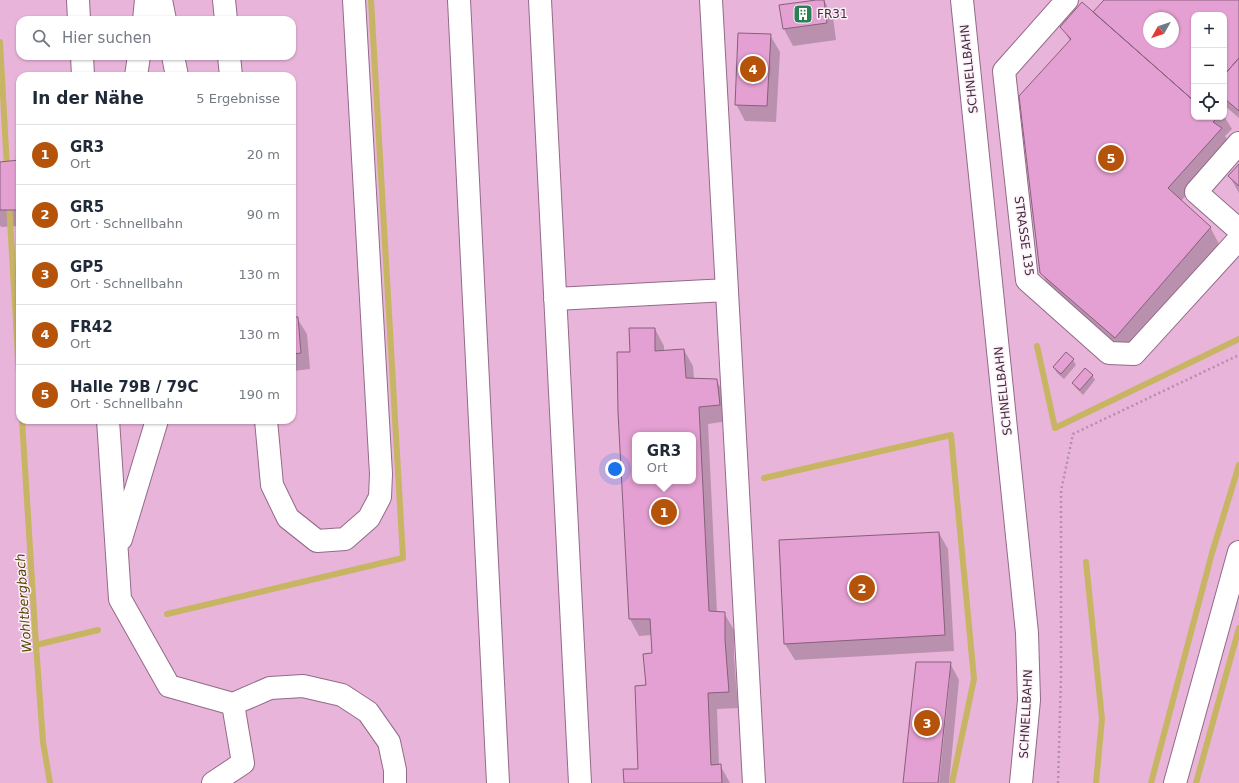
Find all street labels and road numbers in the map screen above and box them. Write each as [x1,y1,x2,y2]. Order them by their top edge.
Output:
street label: SCHNELLBAHN [957,24,981,114]
street label: STRASSE 135 [1011,195,1037,277]
street label: SCHNELLBAHN [991,346,1015,436]
street label: SCHNELLBAHN [1017,669,1035,759]

